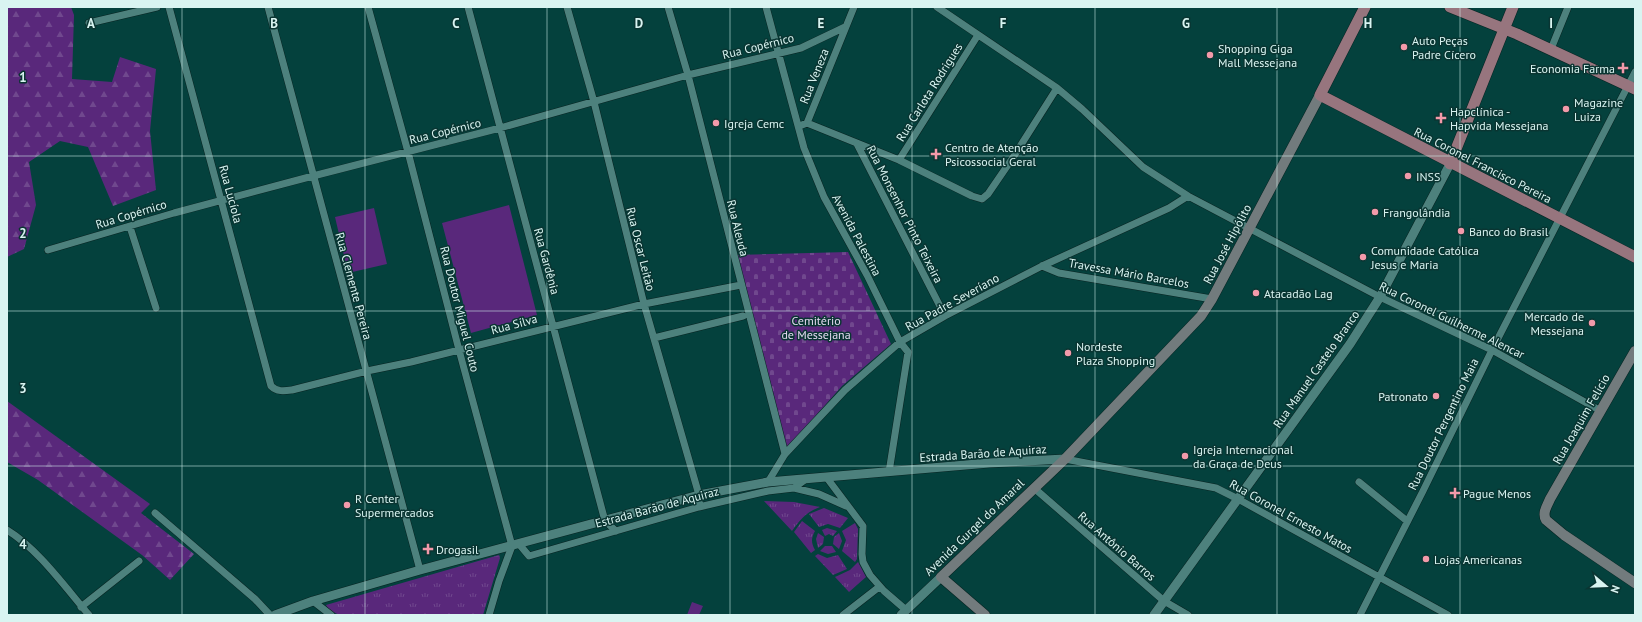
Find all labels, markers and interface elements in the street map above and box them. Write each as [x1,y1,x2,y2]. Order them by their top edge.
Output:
text: A [87,15,95,32]
text: B [270,15,278,32]
text: C [452,15,460,32]
text: D [635,15,643,32]
text: E [818,15,825,32]
text: F [1000,15,1007,32]
text: G [1182,15,1190,32]
text: H [1364,15,1372,32]
text: I [1549,15,1553,32]
street label: Rua Copérnico [721,30,795,62]
place label: Auto Peças Padre Cícero [1412,33,1476,62]
street label: Rua Carlota Rodrigues [893,40,965,144]
place label: Shopping Giga Mall Messejana [1218,41,1297,70]
marker: Auto Peças Padre Cícero [1399,42,1409,52]
street label: Rua Veneza [796,46,832,106]
marker: Shopping Giga Mall Messejana [1205,50,1215,60]
place label: Economia Farma [1530,61,1615,76]
marker: Economia Farma [1618,63,1628,73]
text: 1 [19,69,27,86]
place label: Magazine Luiza [1574,95,1623,124]
place label: Hapclínica - Hapvida Messejana [1450,104,1548,133]
marker: Magazine Luiza [1561,104,1571,114]
marker: Hapclínica - Hapvida Messejana [1435,112,1447,124]
street label: Rua Copérnico [408,115,482,147]
place label: Igreja Cemc [724,116,785,131]
marker: Igreja Cemc [711,118,721,128]
street label: Rua Coronel Francisco Pereira [1412,124,1554,206]
place label: Centro de Atenção Psicossocial Geral [945,140,1038,169]
street label: Rua Monsenhor Pinto Teixeira [864,143,946,285]
marker: Centro de Atenção Psicossocial Geral [930,148,942,160]
street label: Rua Lucíola [216,163,246,225]
place label: INSS [1416,169,1440,184]
marker: INSS [1403,171,1413,181]
street label: Avenida Palestina [829,192,885,278]
street label: Rua Copérnico [94,196,168,232]
street label: Rua Aleuda [724,198,752,258]
street label: Rua José Hipólito [1200,202,1254,286]
place label: Frangolândia [1383,205,1450,220]
street label: Rua Oscar Leitão [623,206,659,292]
marker: Frangolândia [1370,207,1380,217]
place label: Banco do Brasil [1469,224,1549,239]
text: 2 [19,225,27,242]
street label: Rua Gardênia [531,226,563,296]
marker: Banco do Brasil [1456,226,1466,236]
street label: Rua Clemente Pereira [332,231,376,341]
place label: Comunidade Católica Jesus e Maria [1370,243,1479,272]
street label: Rua Doutor Miguel Couto [437,245,483,373]
marker: Comunidade Católica Jesus e Maria [1358,252,1368,262]
street label: Travessa Mário Barcelos [1068,255,1190,291]
street label: Rua Padre Severíano [902,270,1002,334]
street label: Rua Coronel Guilherme Alencar [1377,278,1527,362]
place label: Atacadão Lag [1264,286,1333,301]
marker: Atacadão Lag [1251,288,1261,298]
street label: Rua Manuel Castelo Branco [1270,307,1362,431]
place label: Mercado de Messejana [1524,309,1584,338]
street label: Rua Sílva [489,311,539,337]
park label: Cemitério de Messejana [781,313,851,342]
marker: Mercado de Messejana [1587,318,1597,328]
place label: Nordeste Plaza Shopping [1076,339,1155,368]
marker: Nordeste Plaza Shopping [1063,348,1073,358]
street label: Rua Doutor Pergentino Maia [1405,356,1481,492]
street label: Rua Joaquim Felício [1549,371,1613,467]
text: 3 [19,380,27,397]
place label: Patronato [1378,389,1428,404]
marker: Patronato [1431,391,1441,401]
street label: Estrada Barão de Aquiraz [919,441,1047,465]
place label: Igreja Internacional da Graça de Deus [1193,442,1294,471]
marker: Igreja Internacional da Graça de Deus [1180,451,1190,461]
street label: Avenida Gurgel do Amaral [921,475,1027,579]
street label: Rua Coronel Ernesto Matos [1227,476,1355,556]
street label: Estrada Barão de Aquiraz [593,483,721,531]
place label: Pague Menos [1463,486,1531,501]
marker: Pague Menos [1450,488,1460,498]
place label: R Center Supermercados [355,491,434,520]
marker: R Center Supermercados [342,500,352,510]
street label: Rua Antônio Barros [1075,508,1159,584]
text: 4 [19,536,27,553]
place label: Drogasil [436,542,479,557]
marker: Drogasil [423,544,433,554]
place label: Lojas Americanas [1434,552,1522,567]
marker: Lojas Americanas [1421,554,1431,564]
north arrow [1586,566,1626,606]
text: N [1608,584,1623,595]

